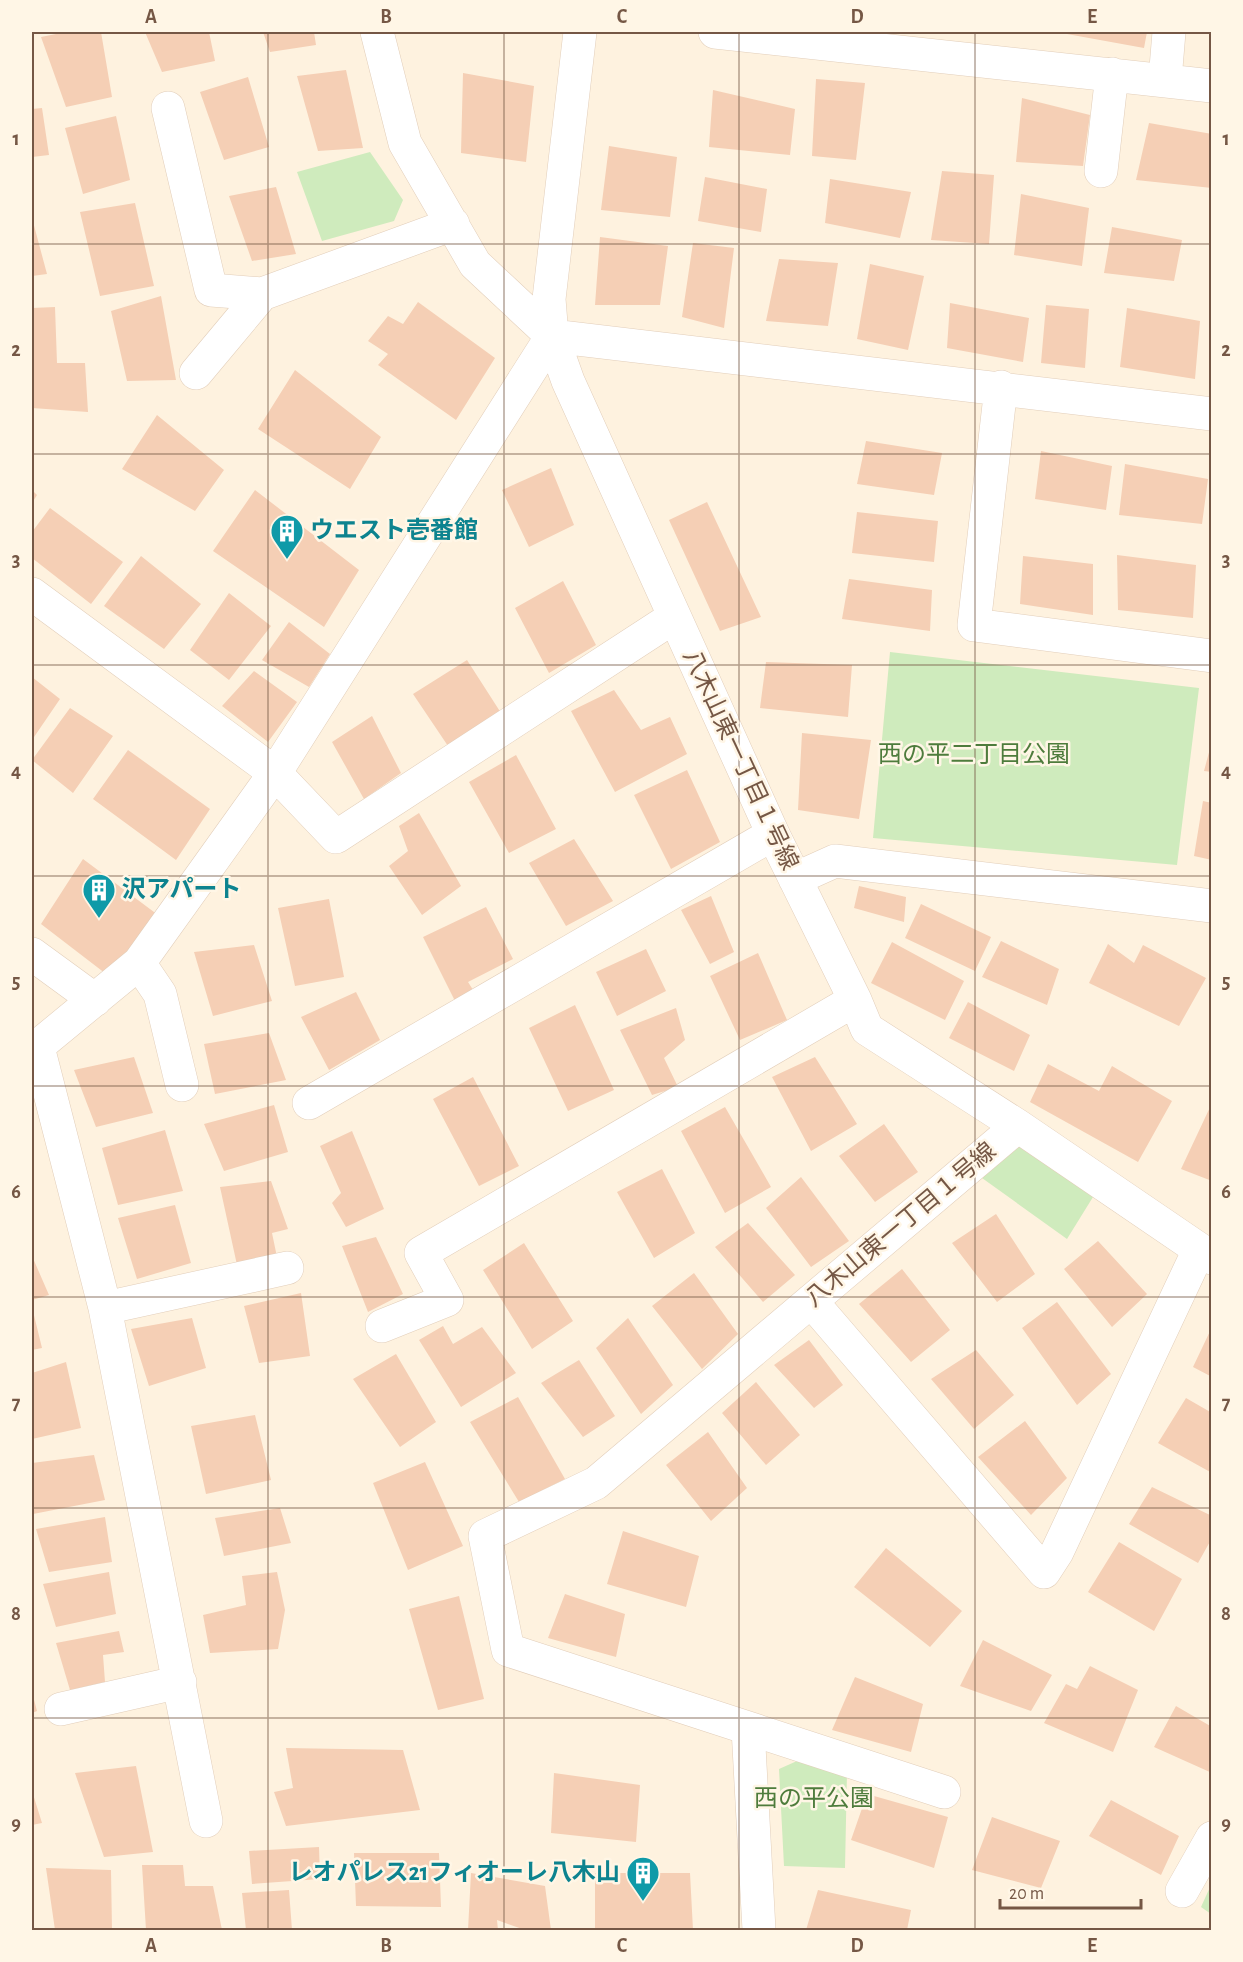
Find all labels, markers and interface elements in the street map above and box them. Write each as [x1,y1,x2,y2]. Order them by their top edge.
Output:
text: A [145,7,157,27]
text: B [380,7,392,27]
text: C [617,7,628,27]
text: D [850,7,864,27]
text: E [1087,7,1097,27]
text: 1 [12,129,20,149]
text: 1 [1222,129,1230,149]
text: 2 [11,340,21,360]
text: 2 [1221,340,1231,360]
building icon: ウエスト壱番館 [269,513,305,560]
place label: ウエスト壱番館 [310,517,478,543]
text: 3 [12,550,20,570]
text: 3 [1222,550,1230,570]
street label: 八木山東一丁目１号線 [678,645,803,874]
park label: 西の平二丁目公園 [878,742,1070,767]
text: 4 [11,761,21,781]
text: 4 [1221,761,1231,781]
building icon: 沢アパート [81,872,117,919]
place label: 沢アパート [122,876,242,902]
text: 5 [12,972,20,992]
text: 5 [1222,972,1230,992]
street label: 八木山東一丁目１号線 [800,1137,1001,1311]
text: 6 [11,1182,21,1202]
text: 6 [1221,1182,1231,1202]
text: 7 [12,1393,21,1413]
text: 7 [1222,1393,1231,1413]
text: 8 [11,1604,21,1624]
text: 8 [1221,1604,1231,1624]
park label: 西の平公園 [754,1786,874,1811]
text: 9 [11,1814,21,1834]
text: 9 [1221,1814,1231,1834]
building icon: レオパレス21フィオーレ八木山 [625,1855,661,1902]
place label: レオパレス21フィオーレ八木山 [289,1859,620,1885]
scale bar [1000,1872,1141,1910]
text: 20 m [1009,1885,1044,1903]
text: A [145,1936,157,1956]
text: B [380,1936,392,1956]
text: C [617,1936,628,1956]
text: D [850,1936,864,1956]
text: E [1087,1936,1097,1956]

